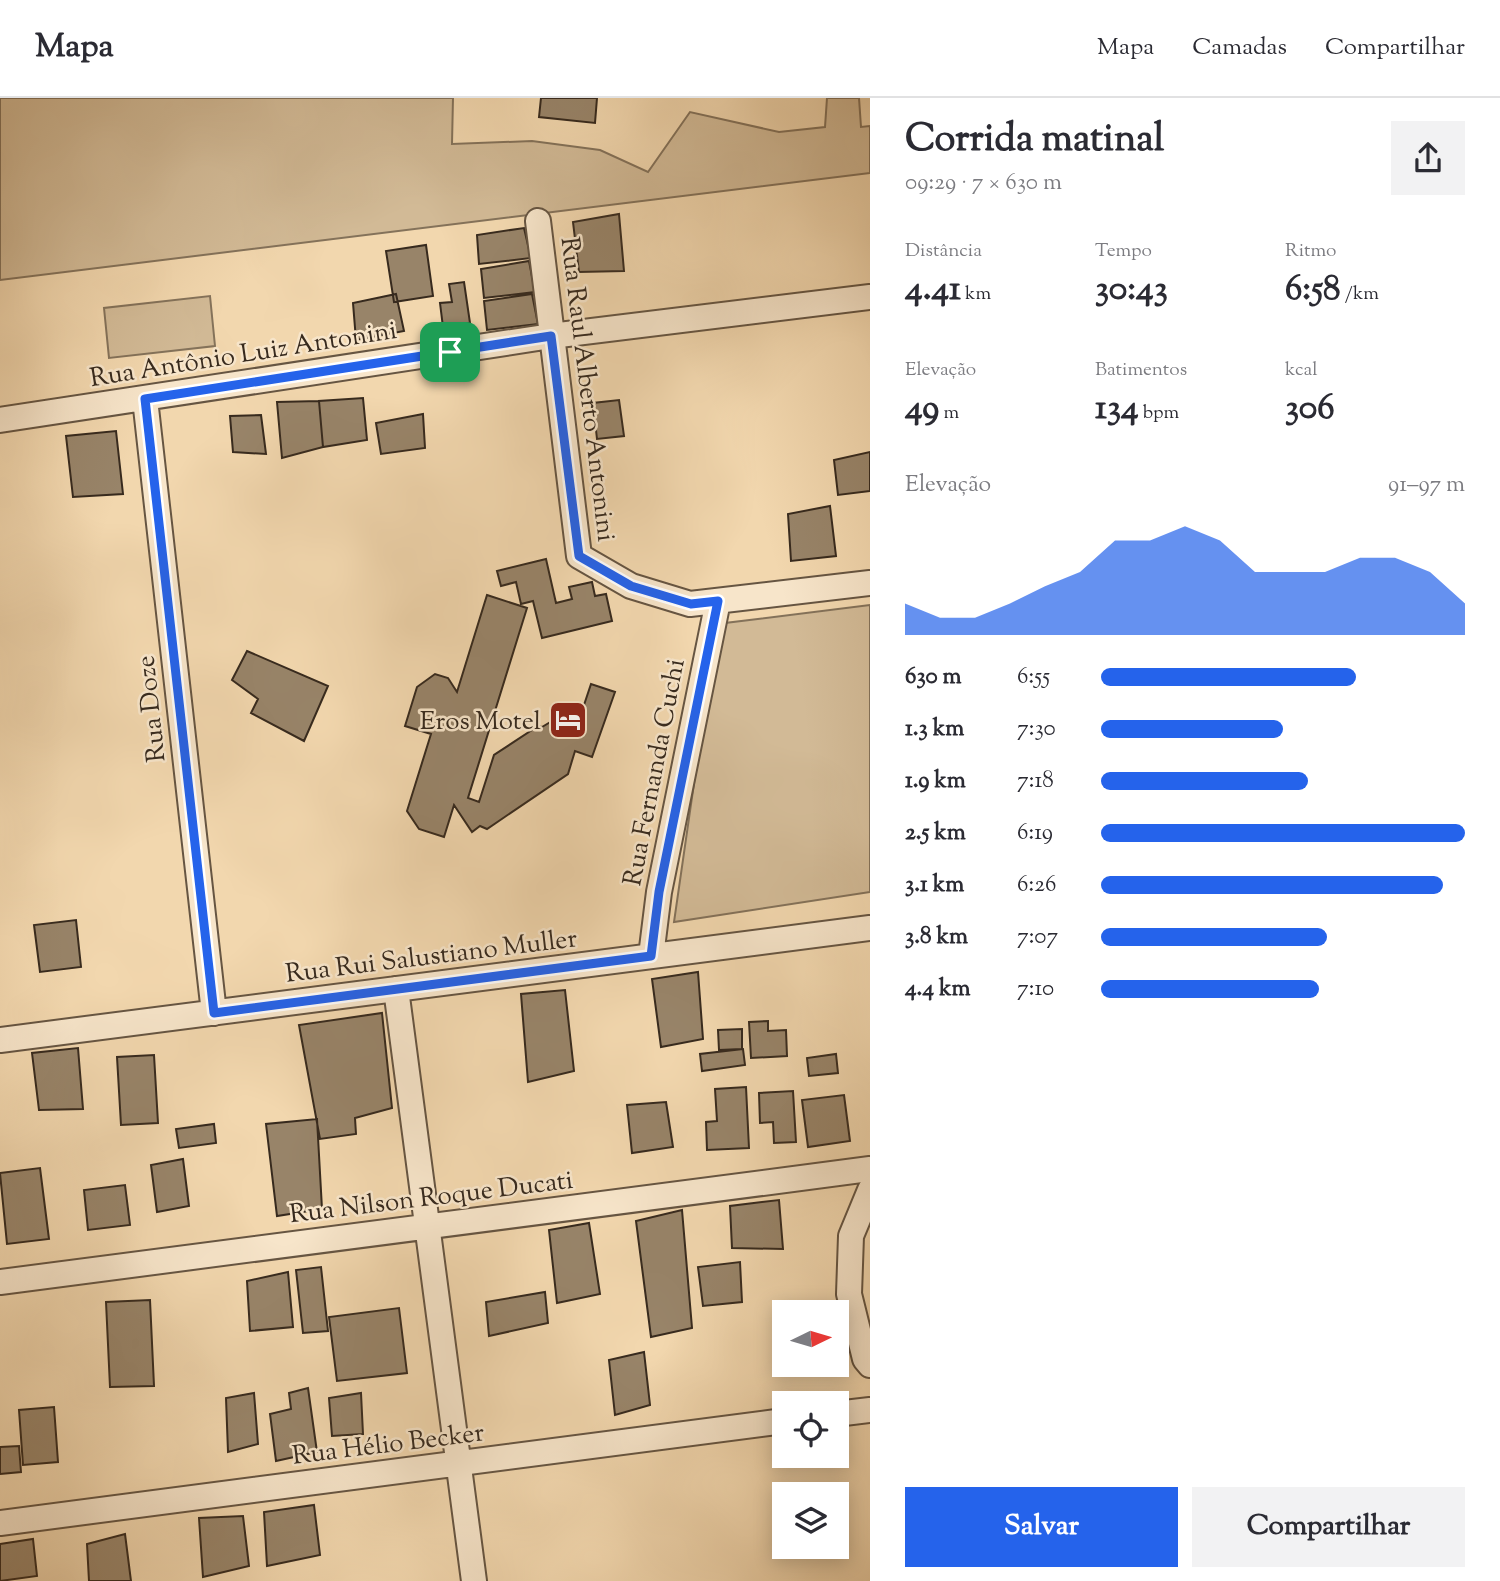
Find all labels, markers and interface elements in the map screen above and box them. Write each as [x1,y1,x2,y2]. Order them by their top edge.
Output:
text: Mapa [35,24,114,72]
text: Mapa [1097,31,1154,65]
text: Camadas [1192,31,1287,65]
text: Compartilhar [1325,31,1465,65]
text: Corrida matinal [905,114,1164,168]
button: share [1391,121,1465,195]
text: 09:29 · 7 × 630 m [905,167,1062,200]
street label: Rua Raul Alberto Antonini [549,235,624,544]
text: Distância [905,238,982,265]
text: Tempo [1095,238,1152,265]
text: Ritmo [1285,238,1336,265]
text: 4.41 [905,265,961,316]
text: 30:43 [1095,265,1168,316]
text: 6:58 [1285,265,1341,316]
text: km [961,281,991,308]
text: /km [1341,281,1379,308]
street label: Rua Antônio Luiz Antonini [87,313,400,398]
pin [420,322,480,382]
icon: arrive [431,333,469,371]
text: Elevação [905,357,976,384]
text: Batimentos [1095,357,1187,384]
text: kcal [1285,357,1318,384]
text: 49 [905,384,939,435]
text: 134 [1095,384,1139,435]
text: 306 [1285,384,1335,435]
text: m [939,400,959,427]
text: bpm [1139,400,1179,427]
text: Elevação [905,469,991,502]
text: 91–97 m [1388,469,1465,502]
street label: Rua Doze [128,654,176,764]
street label: Rua Fernanda Cuchi [615,656,696,889]
text: 630 m [905,661,962,694]
text: 6:55 [1017,661,1050,694]
hotel icon: Eros Motel [547,699,589,741]
place label: Eros Motel [420,704,541,741]
text: 1.3 km [905,713,964,746]
text: 7:30 [1017,713,1056,746]
text: 1.9 km [905,765,966,798]
text: 7:18 [1017,765,1054,798]
text: 2.5 km [905,817,966,850]
text: 6:19 [1017,817,1053,850]
text: 3.1 km [905,869,964,902]
text: 6:26 [1017,869,1056,902]
street label: Rua Rui Salustiano Muller [283,921,580,994]
text: 3.8 km [905,921,968,954]
text: 7:07 [1017,921,1058,954]
text: 4.4 km [905,973,970,1006]
text: 7:10 [1017,973,1054,1006]
street label: Rua Nilson Roque Ducati [287,1163,575,1234]
north arrow [772,1300,849,1377]
map controls [772,1300,849,1559]
button: locate [772,1391,849,1468]
street label: Rua Hélio Becker [290,1415,487,1476]
button: layers [772,1482,849,1559]
button: Salvar [905,1487,1178,1567]
button: Compartilhar [1192,1487,1465,1567]

